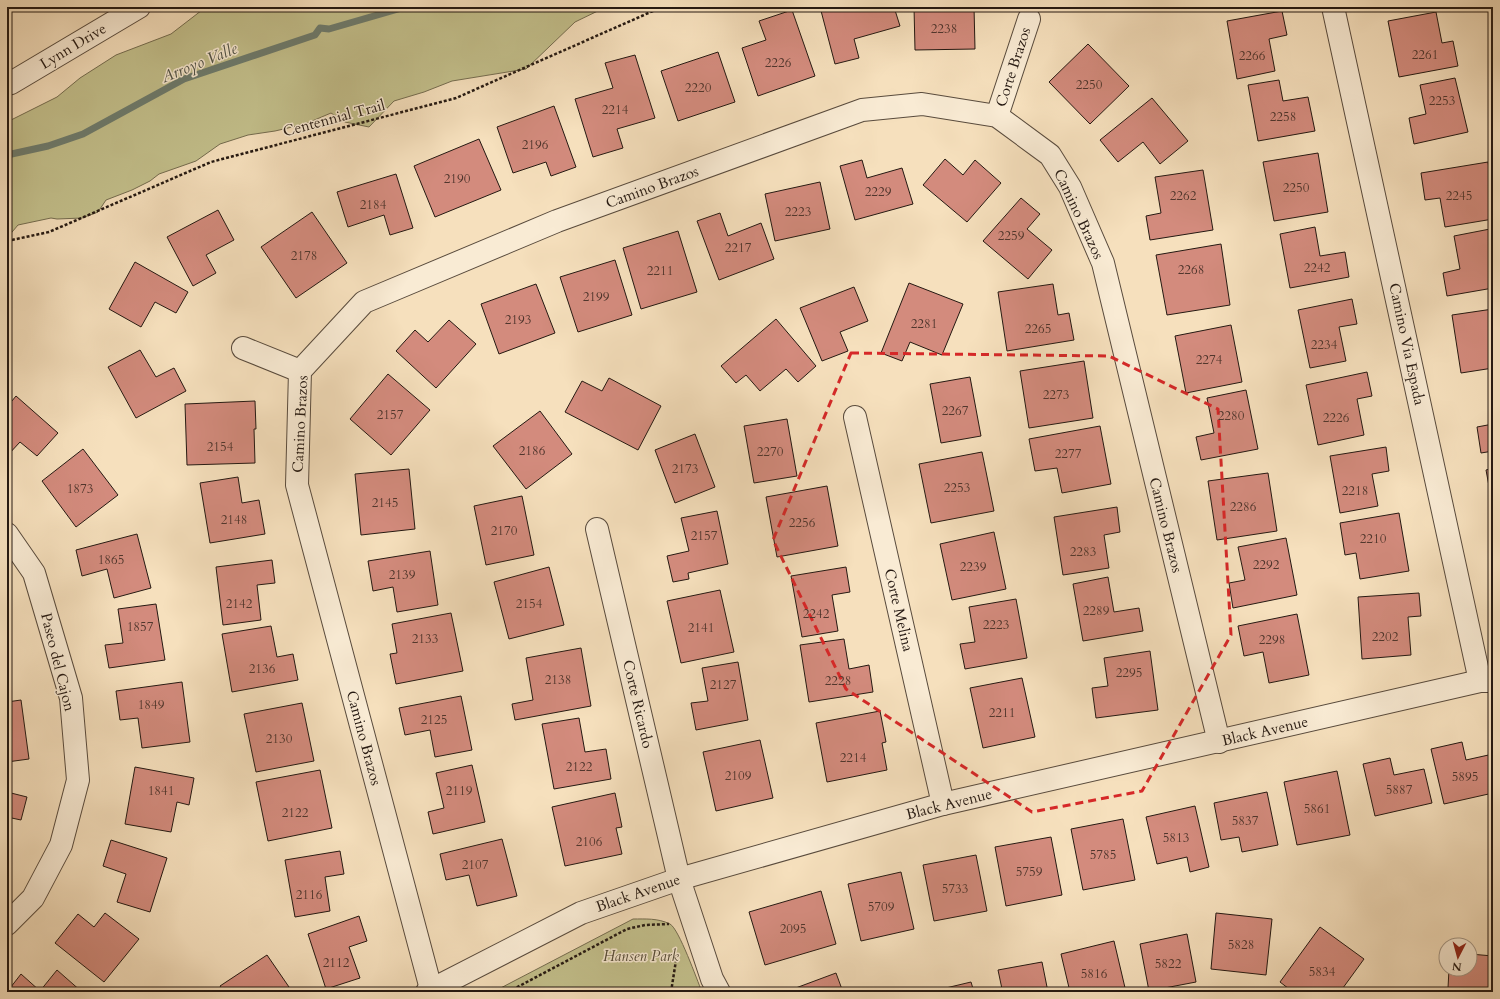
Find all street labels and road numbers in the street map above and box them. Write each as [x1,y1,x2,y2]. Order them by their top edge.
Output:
street label: Lynn Drive [36,18,110,74]
street label: Corte Brazos [991,25,1035,109]
street label: Centennial Trail [281,95,387,141]
street label: Camino Brazos [603,161,701,213]
street label: Camino Brazos [1049,166,1109,262]
street label: Camino Via Espada [1384,281,1430,407]
street label: Camino Brazos [287,375,313,473]
street label: Camino Brazos [1145,475,1187,575]
street label: Corte Melina [880,567,918,654]
street label: Paseo del Cajon [36,611,80,714]
street label: Corte Ricardo [618,658,658,750]
street label: Camino Brazos [342,688,386,788]
street label: Black Avenue [1220,711,1310,751]
street label: Black Avenue [904,784,994,824]
street label: Black Avenue [593,869,683,917]

